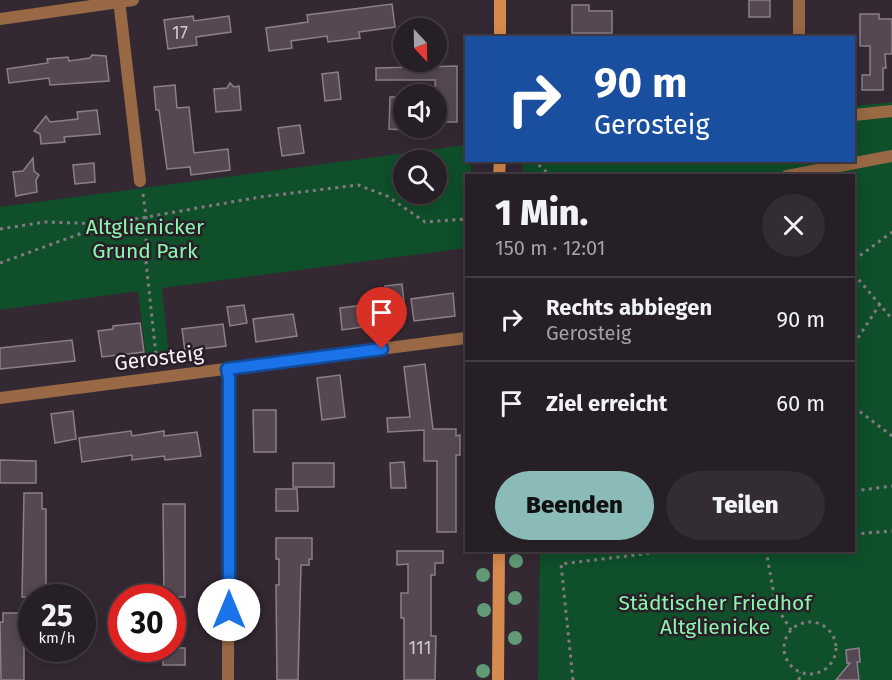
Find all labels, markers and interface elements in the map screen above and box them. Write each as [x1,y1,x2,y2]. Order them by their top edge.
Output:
north arrow [393,18,447,72]
map controls [393,18,447,204]
house number: 17 [172,22,188,44]
text: 90 m [594,58,688,108]
icon: right [495,60,573,138]
button: sound [393,84,447,138]
text: Gerosteig [594,109,709,141]
button: search [393,150,447,204]
text: 1 Min. [495,191,588,235]
button: close [762,194,825,257]
park label: Altglienicker Grund Park [86,214,204,264]
text: 150 m · 12:01 [495,236,605,260]
pin [356,287,407,349]
text: Rechts abbiegen [546,294,712,321]
icon: arrive [365,296,398,329]
icon: right [495,303,528,336]
text: 90 m [776,306,825,333]
text: Gerosteig [546,321,632,345]
street label: Gerosteig [113,340,205,376]
icon: arrive [495,387,528,420]
text: Ziel erreicht [546,390,667,417]
text: 60 m [776,390,825,417]
button: Beenden [495,471,654,540]
button: Teilen [666,471,825,540]
position arrow [197,578,261,642]
speed limit sign: 30 [108,584,186,662]
park label: Städtischer Friedhof Altglienicke [619,590,813,640]
text: 25 [41,598,73,634]
text: km/h [38,629,76,647]
house number: 111 [409,637,431,659]

